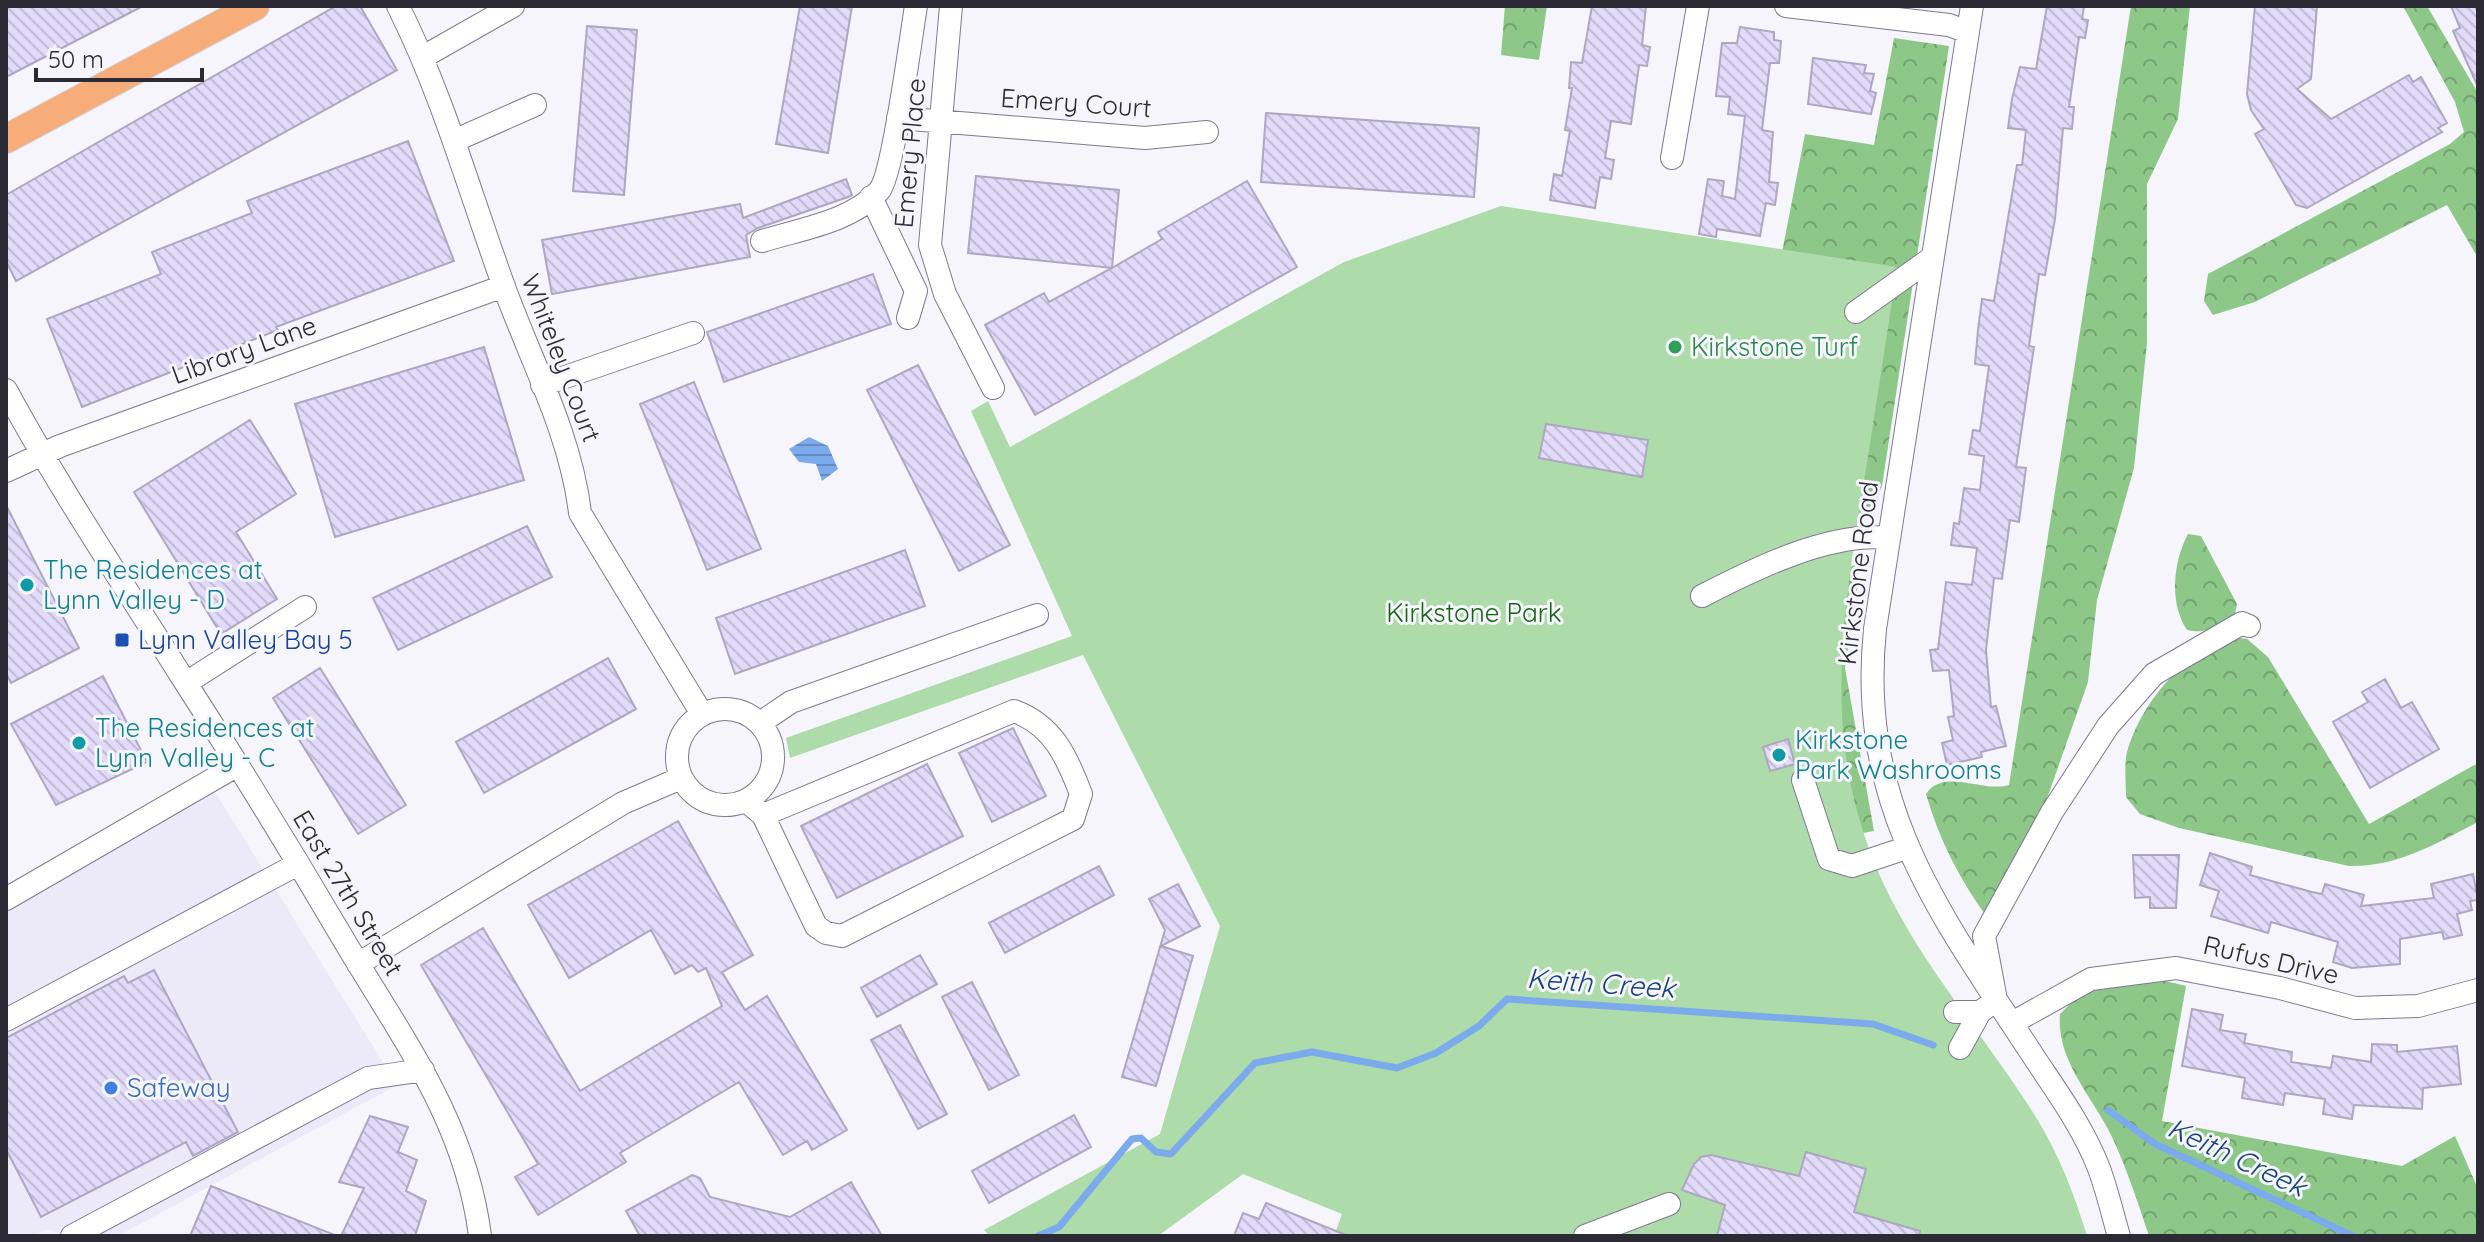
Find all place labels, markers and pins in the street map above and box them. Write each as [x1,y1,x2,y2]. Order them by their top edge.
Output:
place label: Kirkstone Turf [1691,330,1858,363]
marker: Kirkstone Turf [1666,338,1684,356]
place label: The Residences at Lynn Valley - D [43,553,263,616]
marker: The Residences at Lynn Valley - D [18,576,36,594]
place label: Lynn Valley Bay 5 [138,623,353,656]
marker: Lynn Valley Bay 5 [113,631,131,649]
place label: The Residences at Lynn Valley - C [95,711,315,774]
place label: Kirkstone Park Washrooms [1795,723,2002,786]
marker: The Residences at Lynn Valley - C [70,734,88,752]
marker: Kirkstone Park Washrooms [1770,746,1788,764]
place label: Safeway [127,1071,231,1104]
marker: Safeway [102,1079,120,1097]

